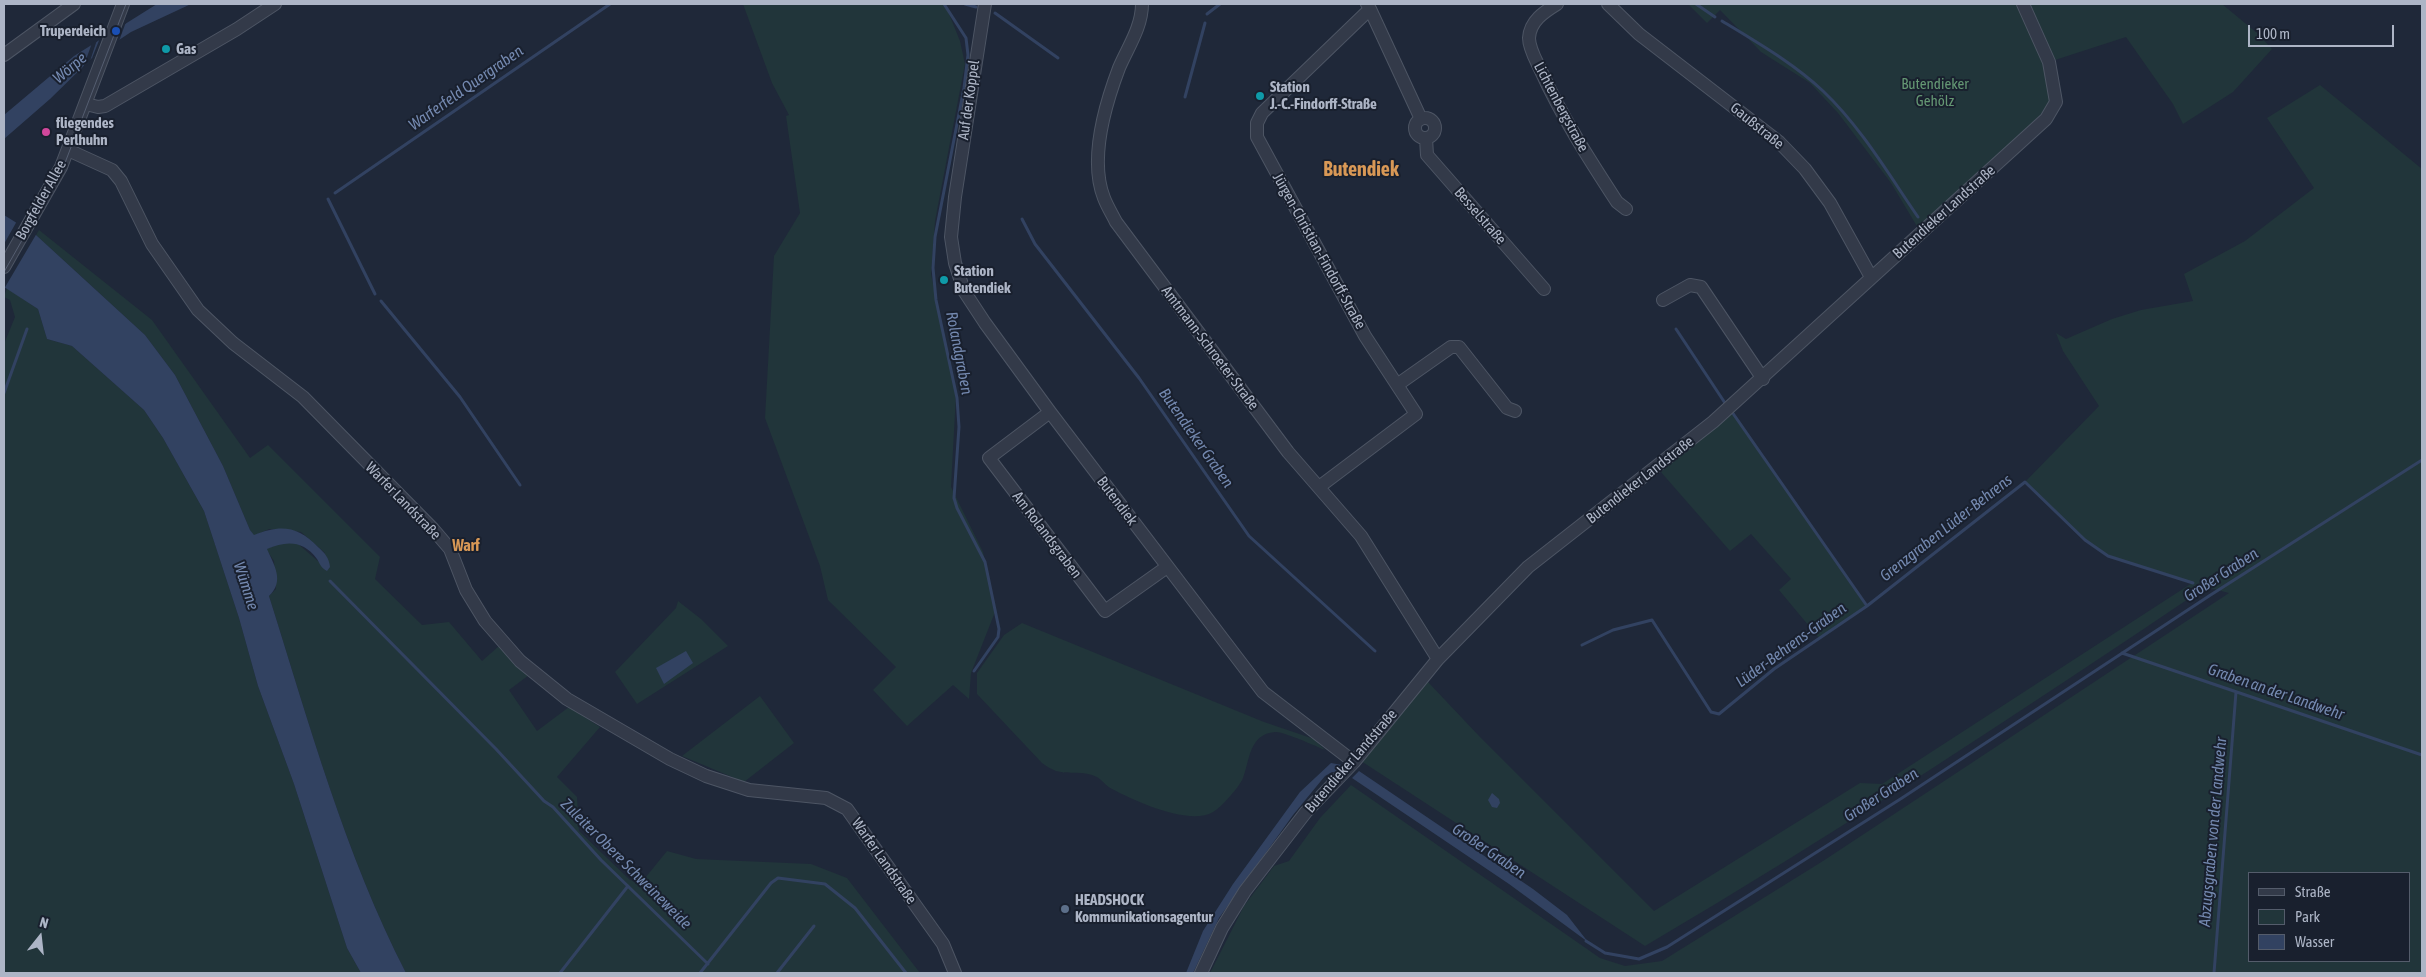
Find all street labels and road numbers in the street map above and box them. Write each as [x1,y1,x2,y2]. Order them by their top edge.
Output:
street label: Auf der Koppel [955,59,983,141]
street label: Lichtenbergstraße [1530,59,1592,155]
street label: Gaußstraße [1727,99,1787,153]
street label: Borgfelder Allee [12,157,70,243]
street label: Butendieker Landstraße [1889,161,1999,263]
street label: Jürgen-Christian-Findorff-Straße [1269,170,1369,332]
street label: Besselstraße [1450,184,1510,248]
street label: Amtmann-Schroeter-Straße [1157,282,1263,414]
street label: Butendieker Landstraße [1583,432,1697,528]
street label: Warfer Landstraße [361,458,445,544]
street label: Butendiek [1093,473,1141,529]
street label: Am Rolandsgraben [1008,488,1086,582]
street label: Butendieker Landstraße [1301,706,1401,816]
street label: Warfer Landstraße [848,815,920,907]

